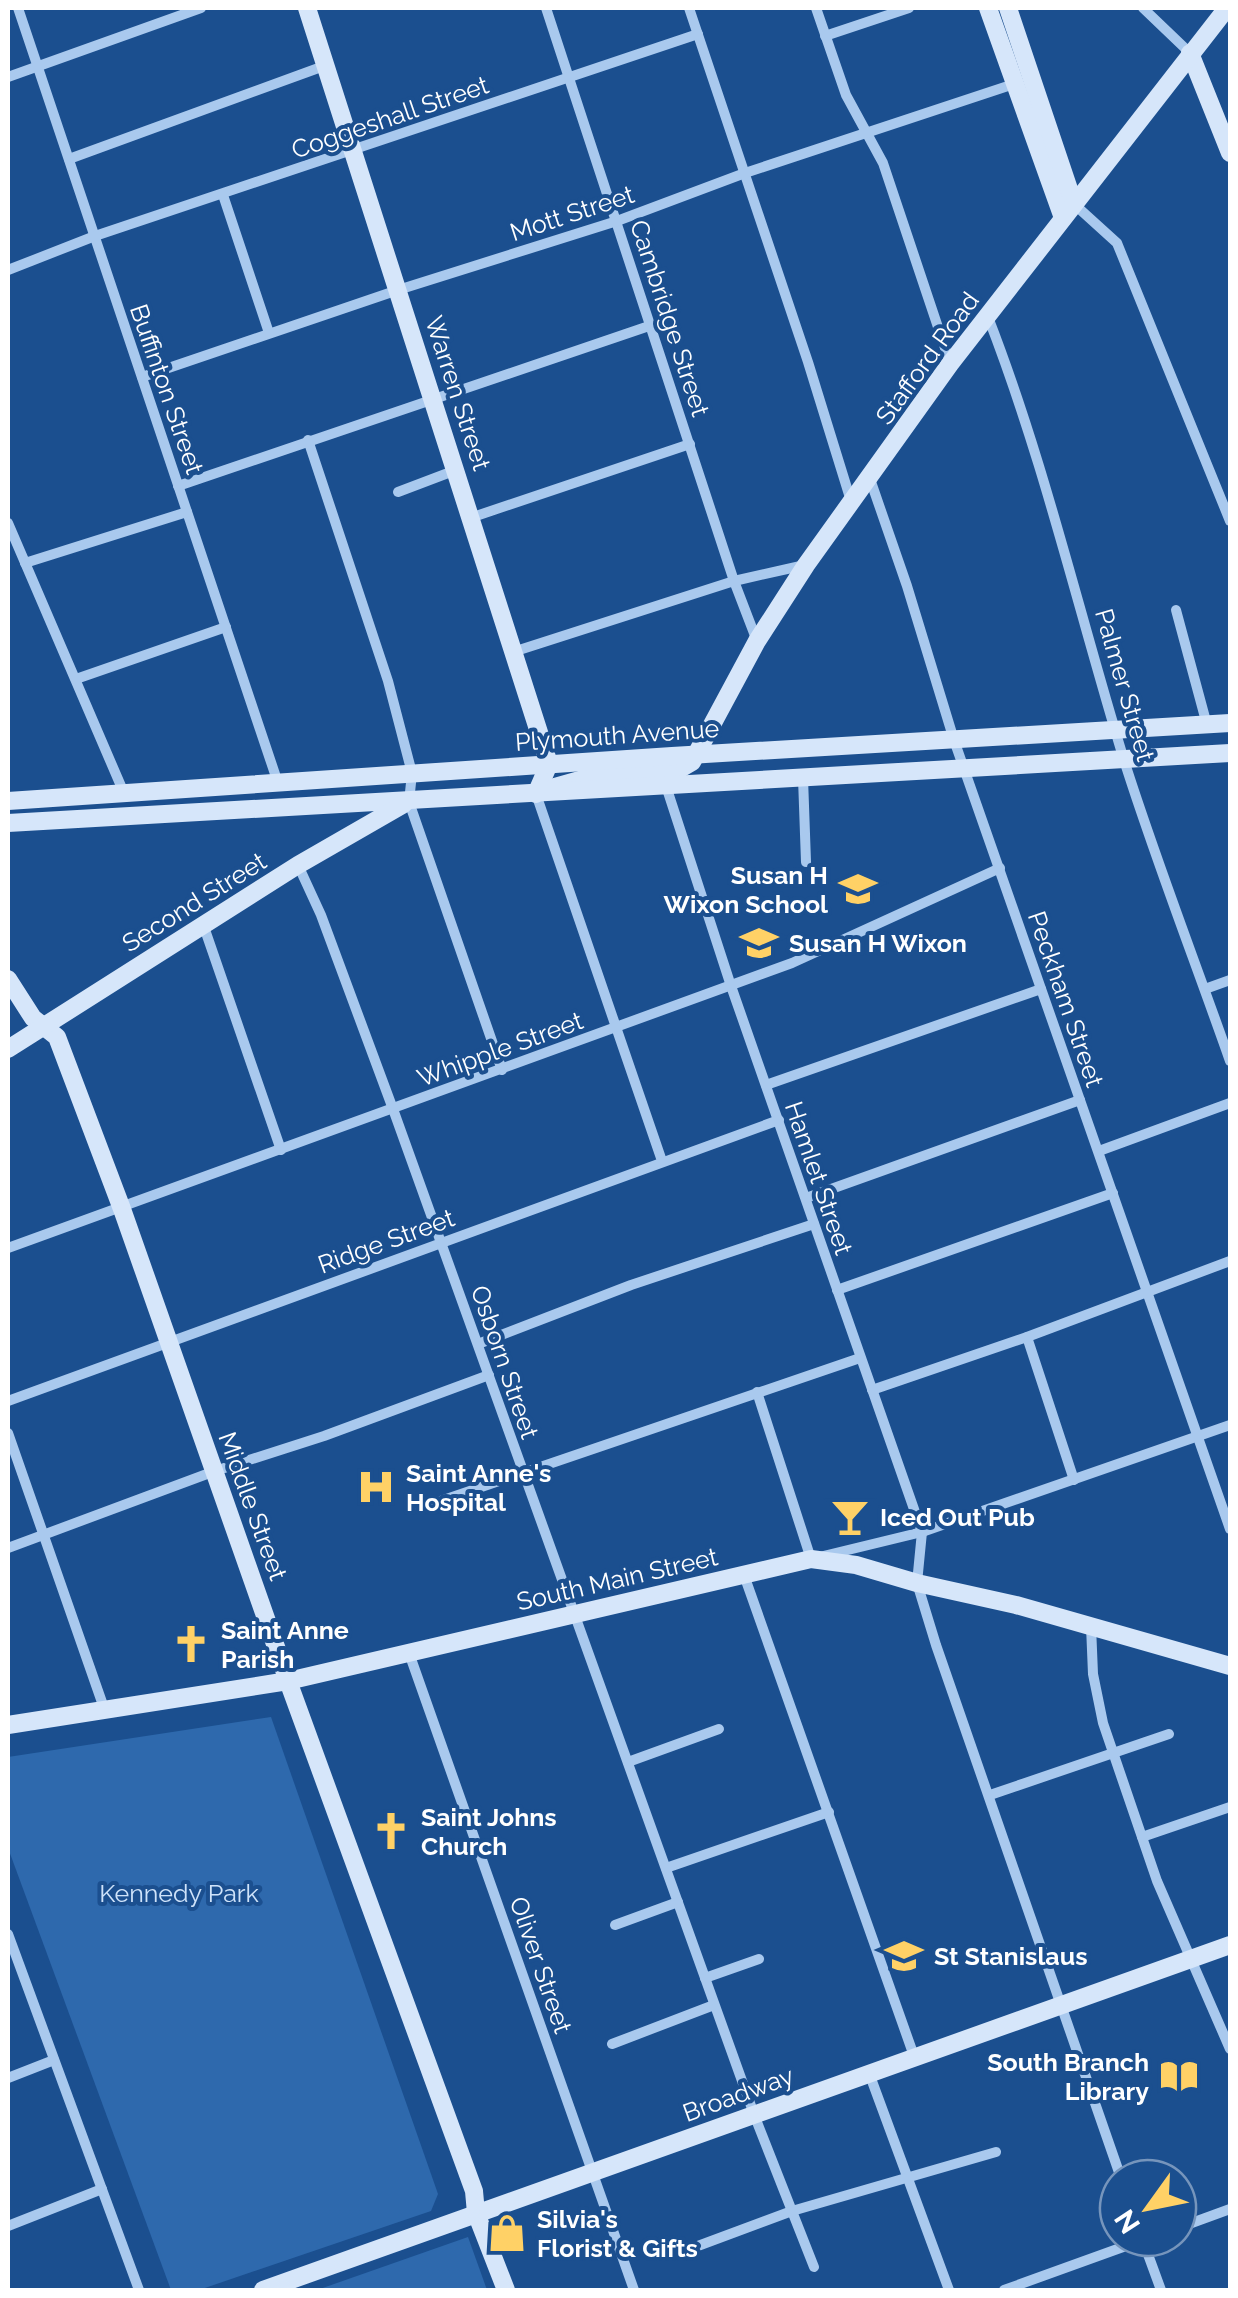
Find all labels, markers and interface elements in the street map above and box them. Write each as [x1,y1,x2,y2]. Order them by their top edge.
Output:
street label: Coggeshall Street [288,69,493,165]
street label: Mott Street [506,179,638,247]
street label: Cambridge Street [624,216,716,421]
street label: Stafford Road [869,286,985,430]
street label: Buffinton Street [124,300,210,478]
street label: Warren Street [419,312,497,475]
street label: Palmer Street [1089,605,1161,765]
street label: Plymouth Avenue [514,713,720,757]
street label: Second Street [116,845,272,958]
place label: Susan H Wixon School [664,860,828,919]
school or university icon: Susan H Wixon School [837,868,879,910]
street label: Peckham Street [1022,907,1110,1091]
school or university icon: Susan H Wixon [738,922,780,964]
place label: Susan H Wixon [789,928,967,958]
street label: Whipple Street [413,1005,588,1093]
street label: Hamlet Street [779,1097,859,1259]
street label: Ridge Street [314,1202,459,1280]
street label: Osborn Street [465,1281,545,1443]
street label: Middle Street [212,1428,294,1585]
place label: Saint Anne's Hospital [406,1458,551,1517]
hospital icon: Saint Anne's Hospital [355,1466,397,1508]
bar icon: Iced Out Pub [829,1496,871,1538]
place label: Iced Out Pub [880,1502,1035,1532]
street label: South Main Street [514,1541,721,1617]
place label: Saint Anne Parish [221,1615,349,1674]
church icon: Saint Anne Parish [170,1623,212,1665]
place label: Saint Johns Church [421,1802,557,1861]
church icon: Saint Johns Church [370,1810,412,1852]
park label: Kennedy Park [99,1878,260,1908]
street label: Oliver Street [504,1893,579,2038]
school or university icon: St Stanislaus [883,1935,925,1977]
place label: St Stanislaus [934,1941,1088,1971]
place label: South Branch Library [987,2047,1149,2106]
library icon: South Branch Library [1158,2055,1200,2097]
street label: Broadway [678,2060,798,2128]
north arrow [1098,2158,1198,2258]
text: N [1108,2203,1147,2239]
place label: Silvia's Florist & Gifts [537,2204,698,2263]
shop icon: Silvia's Florist & Gifts [486,2212,528,2254]

